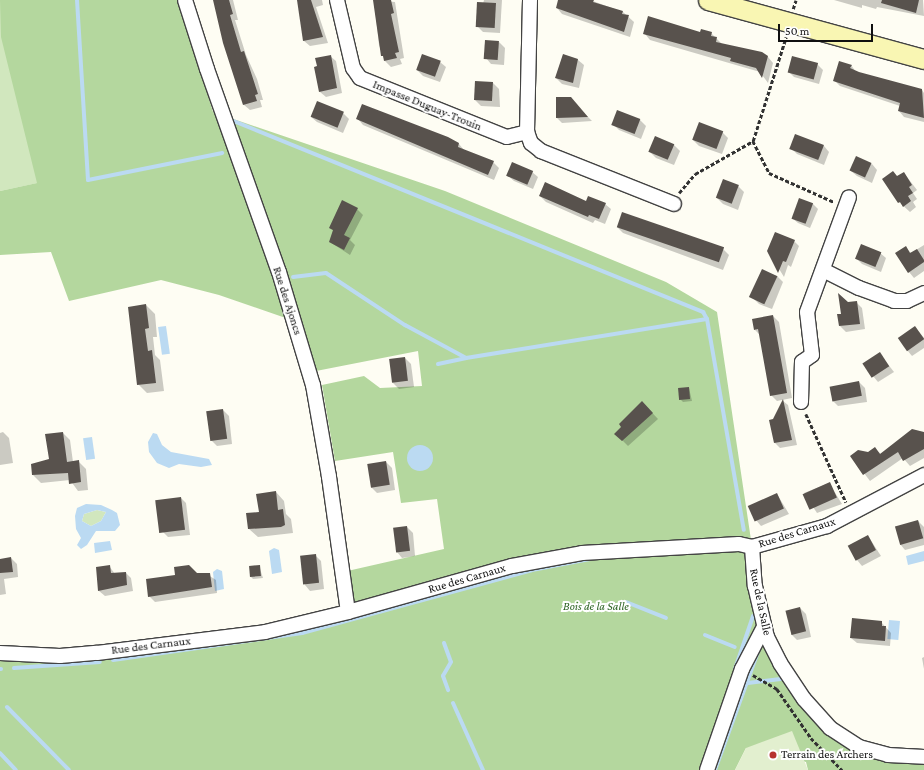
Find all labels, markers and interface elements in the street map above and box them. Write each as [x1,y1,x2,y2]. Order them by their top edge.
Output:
scale bar [780,16,875,42]
text: 50 m [785,24,809,38]
street label: Impasse Duguay-Trouin [370,78,484,134]
street label: Rue des Ajoncs [269,265,305,337]
street label: Rue des Carnaux [757,514,837,552]
street label: Rue des Carnaux [427,561,507,597]
street label: Rue de la Salle [746,567,774,637]
park label: Bois de la Salle [563,600,629,614]
street label: Rue des Carnaux [111,634,191,658]
place label: Terrain des Archers [781,748,873,762]
marker: Terrain des Archers [768,750,778,760]

